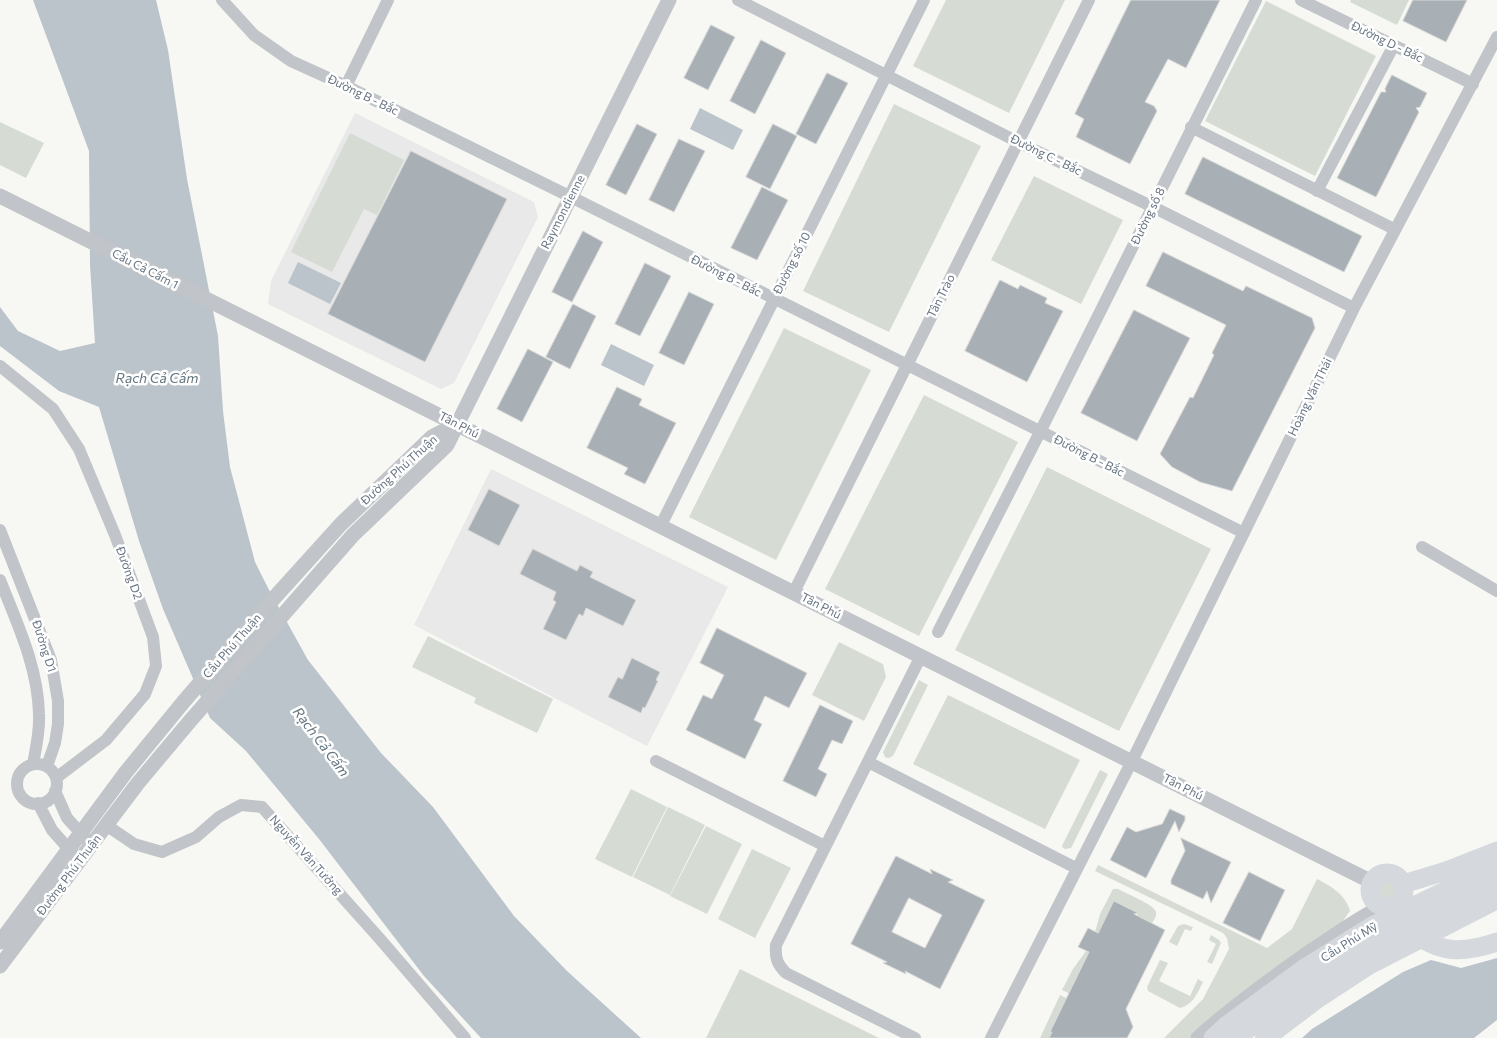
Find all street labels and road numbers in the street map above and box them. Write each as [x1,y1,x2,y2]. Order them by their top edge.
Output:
street label: Đường D - Bắc [1349,18,1425,66]
street label: Đường B - Bắc [325,72,401,118]
street label: Đường C - Bắc [1008,132,1084,178]
street label: Raymondienne [538,173,588,251]
street label: Đường số 8 [1128,185,1168,247]
street label: Đường số 10 [770,230,814,296]
street label: Cầu Cả Cấm 1 [109,246,181,292]
street label: Đường B - Bắc [688,252,764,300]
street label: Tân Trào [924,272,958,320]
street label: Hoàng Văn Thái [1285,356,1335,438]
street label: Tân Phú [437,409,481,441]
street label: Đường Phú Thuận [358,432,440,508]
street label: Đường B - Bắc [1051,432,1127,480]
street label: Đường D2 [113,545,145,601]
street label: Tân Phú [799,590,843,622]
street label: Cầu Phú Thuận [200,611,264,681]
street label: Đường D1 [29,618,59,674]
street label: Tân Phú [1161,771,1205,803]
street label: Nguyễn Văn Tưởng [267,812,345,898]
street label: Đường Phú Thuận [34,832,104,918]
street label: Cầu Phú Mỹ [1318,919,1380,965]

